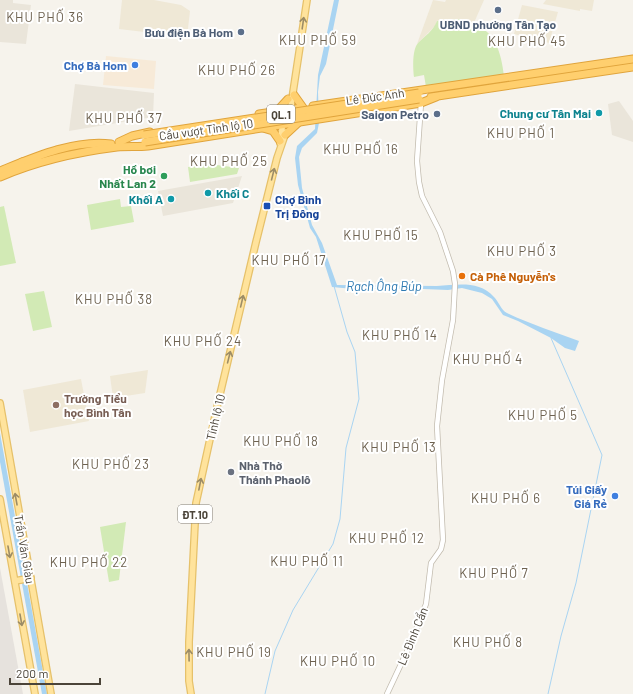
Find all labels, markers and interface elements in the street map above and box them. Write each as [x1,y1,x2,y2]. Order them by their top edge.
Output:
marker: UBND phường Tân Tạo [493,5,503,15]
district label: KHU PHỐ 36 [6,8,84,25]
one-way arrow [299,17,307,30]
place label: UBND phường Tân Tạo [440,17,556,31]
place label: Bưu điện Bà Hom [144,25,233,40]
marker: Bưu điện Bà Hom [236,27,246,37]
district label: KHU PHỐ 59 [279,31,357,48]
district label: KHU PHỐ 45 [488,32,566,49]
place label: Chợ Bà Hom [64,58,127,72]
marker: Chợ Bà Hom [130,60,140,70]
district label: KHU PHỐ 26 [198,61,276,78]
street label: Lê Đức Anh [345,85,405,107]
road number: QL.1 [267,105,295,123]
place label: Chung cư Tân Mai [500,106,591,120]
place label: Saigon Petro [361,107,429,121]
marker: Chung cư Tân Mai [594,108,604,118]
district label: KHU PHỐ 37 [85,109,163,126]
marker: Saigon Petro [432,109,442,119]
street label: Cầu vượt Tỉnh lộ 10 [158,115,254,143]
district label: KHU PHỐ 1 [487,124,555,141]
district label: KHU PHỐ 16 [323,140,399,157]
district label: KHU PHỐ 25 [190,152,268,169]
place label: Hồ bơi Nhất Lan 2 [99,162,156,190]
one-way arrow [270,168,277,181]
marker: Hồ bơi Nhất Lan 2 [159,171,169,181]
place label: Khối C [216,186,249,200]
marker: Khối C [203,188,213,198]
place label: Khối A [129,192,163,206]
place label: Chợ Bình Trị Đông [275,192,321,220]
marker: Khối A [166,194,176,204]
marker: Chợ Bình Trị Đông [262,201,272,211]
district label: KHU PHỐ 15 [343,226,419,243]
district label: KHU PHỐ 3 [487,242,557,259]
district label: KHU PHỐ 17 [251,251,327,268]
place label: Cà Phê Nguyễn's [470,269,556,283]
marker: Cà Phê Nguyễn's [457,271,467,281]
water label: Rạch Ông Búp [346,278,422,294]
district label: KHU PHỐ 38 [75,290,153,307]
one-way arrow [239,294,247,307]
district label: KHU PHỐ 14 [362,326,438,343]
district label: KHU PHỐ 24 [164,332,242,349]
district label: KHU PHỐ 4 [453,350,523,367]
one-way arrow [225,351,233,364]
place label: Trường Tiểu học Bình Tân [64,391,131,419]
street label: Tỉnh lộ 10 [203,392,227,442]
marker: Trường Tiểu học Bình Tân [51,400,61,410]
district label: KHU PHỐ 5 [508,406,578,423]
district label: KHU PHỐ 18 [243,432,319,449]
district label: KHU PHỐ 13 [361,438,437,455]
district label: KHU PHỐ 23 [72,455,150,472]
place label: Nhà Thờ Thánh Phaolô [239,458,311,486]
marker: Nhà Thờ Thánh Phaolô [226,467,236,477]
one-way arrow [197,478,205,491]
place label: Túi Giấy Giá Rẻ [566,482,607,510]
district label: KHU PHỐ 6 [471,489,541,506]
marker: Túi Giấy Giá Rẻ [610,491,620,501]
one-way arrow [12,493,20,506]
road number: ĐT.10 [178,505,212,523]
street label: Trần Văn Giàu [12,513,38,585]
district label: KHU PHỐ 12 [349,529,425,546]
one-way arrow [6,545,14,558]
district label: KHU PHỐ 11 [270,552,344,569]
district label: KHU PHỐ 22 [50,553,128,570]
district label: KHU PHỐ 7 [459,564,529,581]
street label: Lê Đình Cẩn [394,605,430,667]
one-way arrow [17,613,25,626]
district label: KHU PHỐ 8 [453,633,523,650]
district label: KHU PHỐ 19 [196,643,272,660]
one-way arrow [185,649,192,662]
district label: KHU PHỐ 10 [300,652,376,669]
scale bar [10,660,100,686]
text: 200 m [16,666,48,680]

